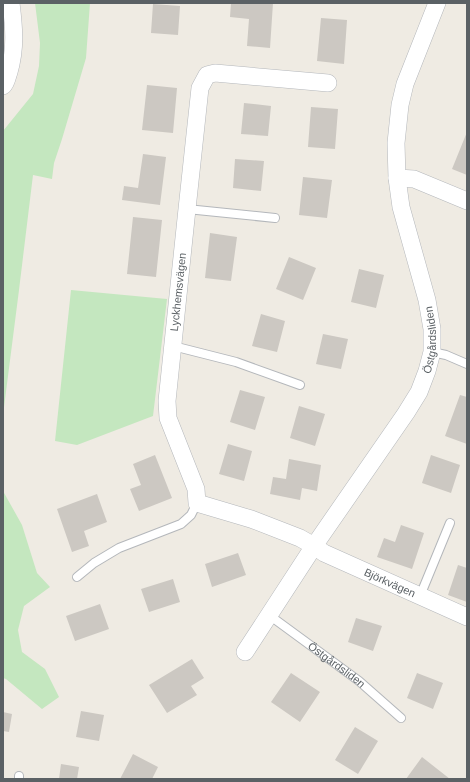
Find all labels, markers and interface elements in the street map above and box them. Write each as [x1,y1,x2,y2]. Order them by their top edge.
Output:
street label: Lyckhemsvägen [168,252,188,332]
street label: Östgårdsliden [421,305,438,375]
street label: Björkvägen [362,566,418,599]
street label: Östgårdsliden [306,640,368,690]

